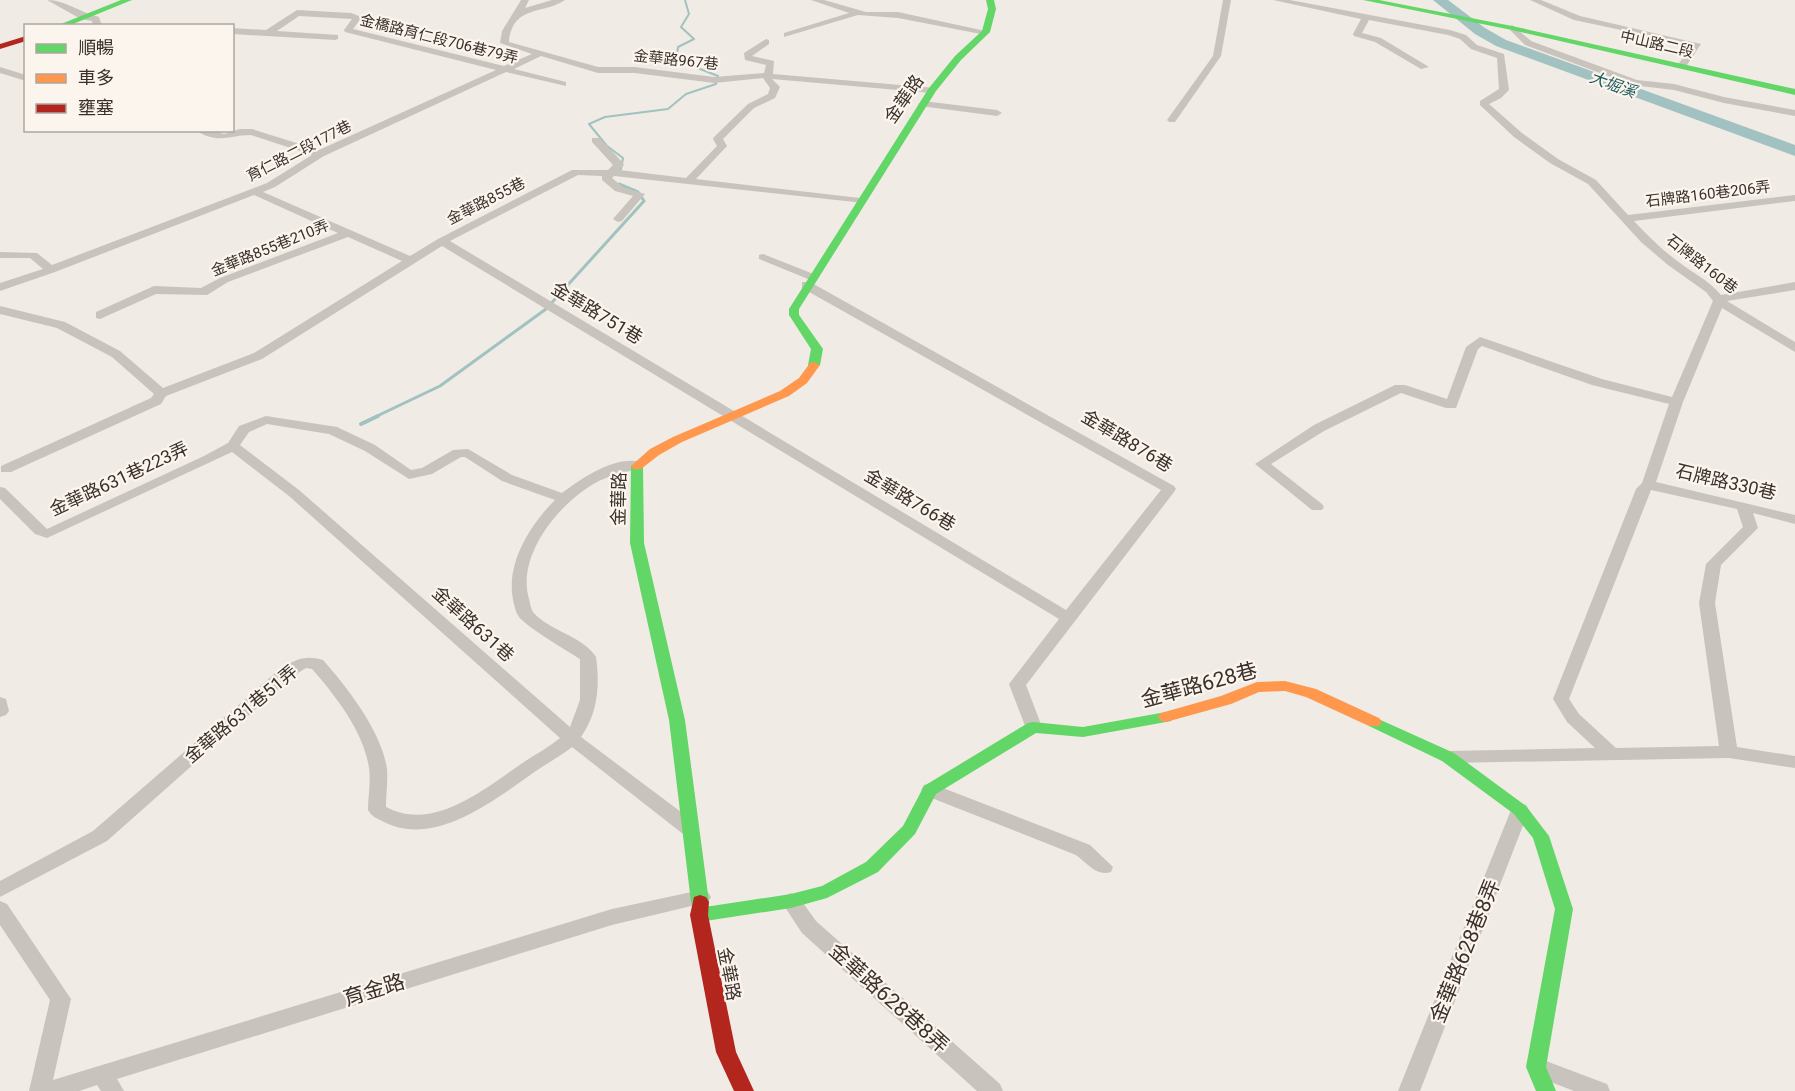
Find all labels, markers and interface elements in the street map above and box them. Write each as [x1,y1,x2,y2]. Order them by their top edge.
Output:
street label: 金橋路育仁段706巷79弄 [358,11,520,67]
legend [24,24,234,132]
street label: 中山路二段 [1618,27,1696,61]
text: 順暢 [78,37,114,58]
street label: 金華路967巷 [633,47,719,73]
text: 車多 [78,67,114,88]
water label: 大堀溪 [1587,67,1641,102]
street label: 金華路 [880,71,928,127]
text: 壅塞 [78,97,114,118]
street label: 育仁路二段177巷 [244,117,354,185]
street label: 金華路855巷 [444,174,528,228]
street label: 石牌路160巷206弄 [1645,177,1771,211]
street label: 金華路855巷210弄 [208,216,332,280]
street label: 石牌路160巷 [1663,231,1741,297]
street label: 金華路751巷 [548,277,647,348]
street label: 金華路876巷 [1078,405,1177,476]
street label: 金華路631巷223弄 [46,437,192,520]
street label: 石牌路330巷 [1674,460,1778,503]
street label: 金華路766巷 [861,464,960,535]
street label: 金華路 [608,472,629,526]
street label: 金華路631巷 [428,582,518,666]
street label: 金華路628巷 [1138,658,1260,712]
street label: 金華路631巷51弄 [180,660,301,767]
street label: 金華路628巷8弄 [1425,876,1505,1026]
street label: 金華路628巷8弄 [824,938,954,1058]
street label: 金華路 [714,945,745,1002]
street label: 育金路 [340,969,408,1011]

